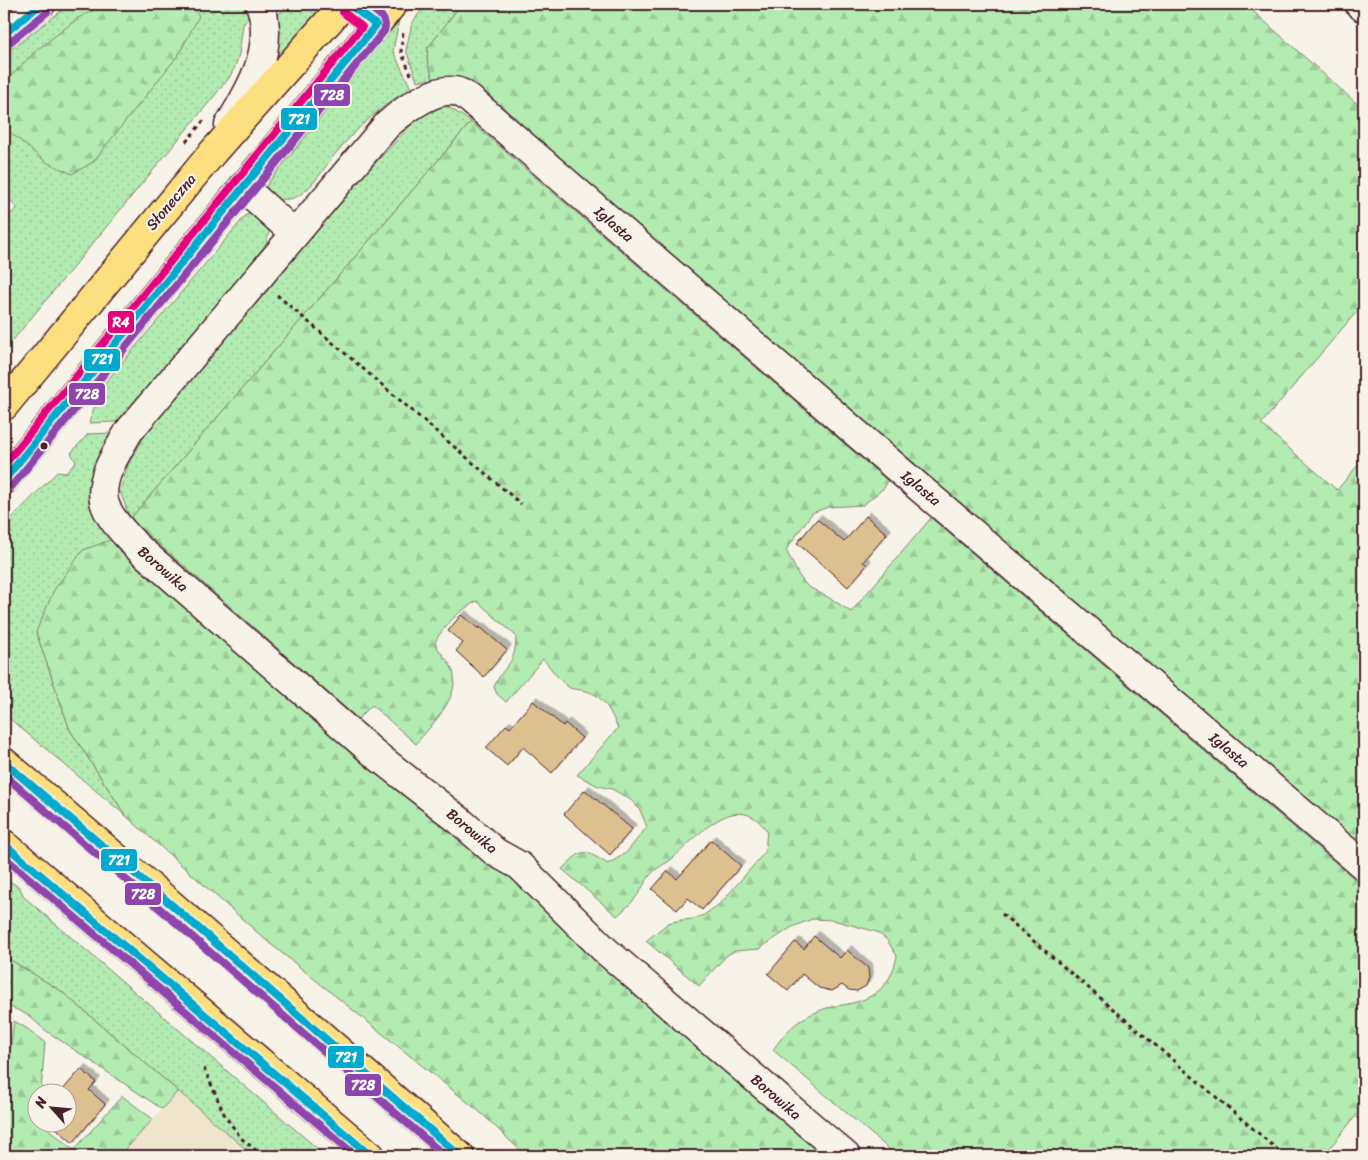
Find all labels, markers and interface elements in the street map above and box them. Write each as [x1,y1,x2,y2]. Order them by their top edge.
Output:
line badge: 728 [313,83,351,107]
text: 728 [320,83,345,108]
line badge: 721 [280,107,318,131]
text: 721 [288,107,310,132]
street label: Słoneczna [139,167,203,236]
street label: Iglasta [588,199,640,249]
line badge: R4 [107,310,135,334]
text: R4 [111,310,130,335]
text: 721 [91,347,113,372]
line badge: 721 [83,348,121,372]
line badge: 728 [68,382,106,406]
text: 728 [75,382,100,407]
unlabelled marker [39,441,49,451]
street label: Iglasta [894,463,947,513]
street label: Borowika [132,539,195,599]
street label: Iglasta [1202,725,1255,775]
street label: Borowika [440,801,504,861]
line badge: 721 [100,848,138,872]
text: 721 [108,848,130,873]
line badge: 728 [124,882,162,906]
text: 728 [131,882,156,907]
line badge: 721 [327,1045,365,1069]
text: 721 [335,1045,357,1070]
street label: Borowika [745,1067,808,1127]
line badge: 728 [344,1073,382,1097]
text: 728 [351,1073,376,1098]
north arrow [28,1082,78,1132]
text: N [27,1092,54,1113]

